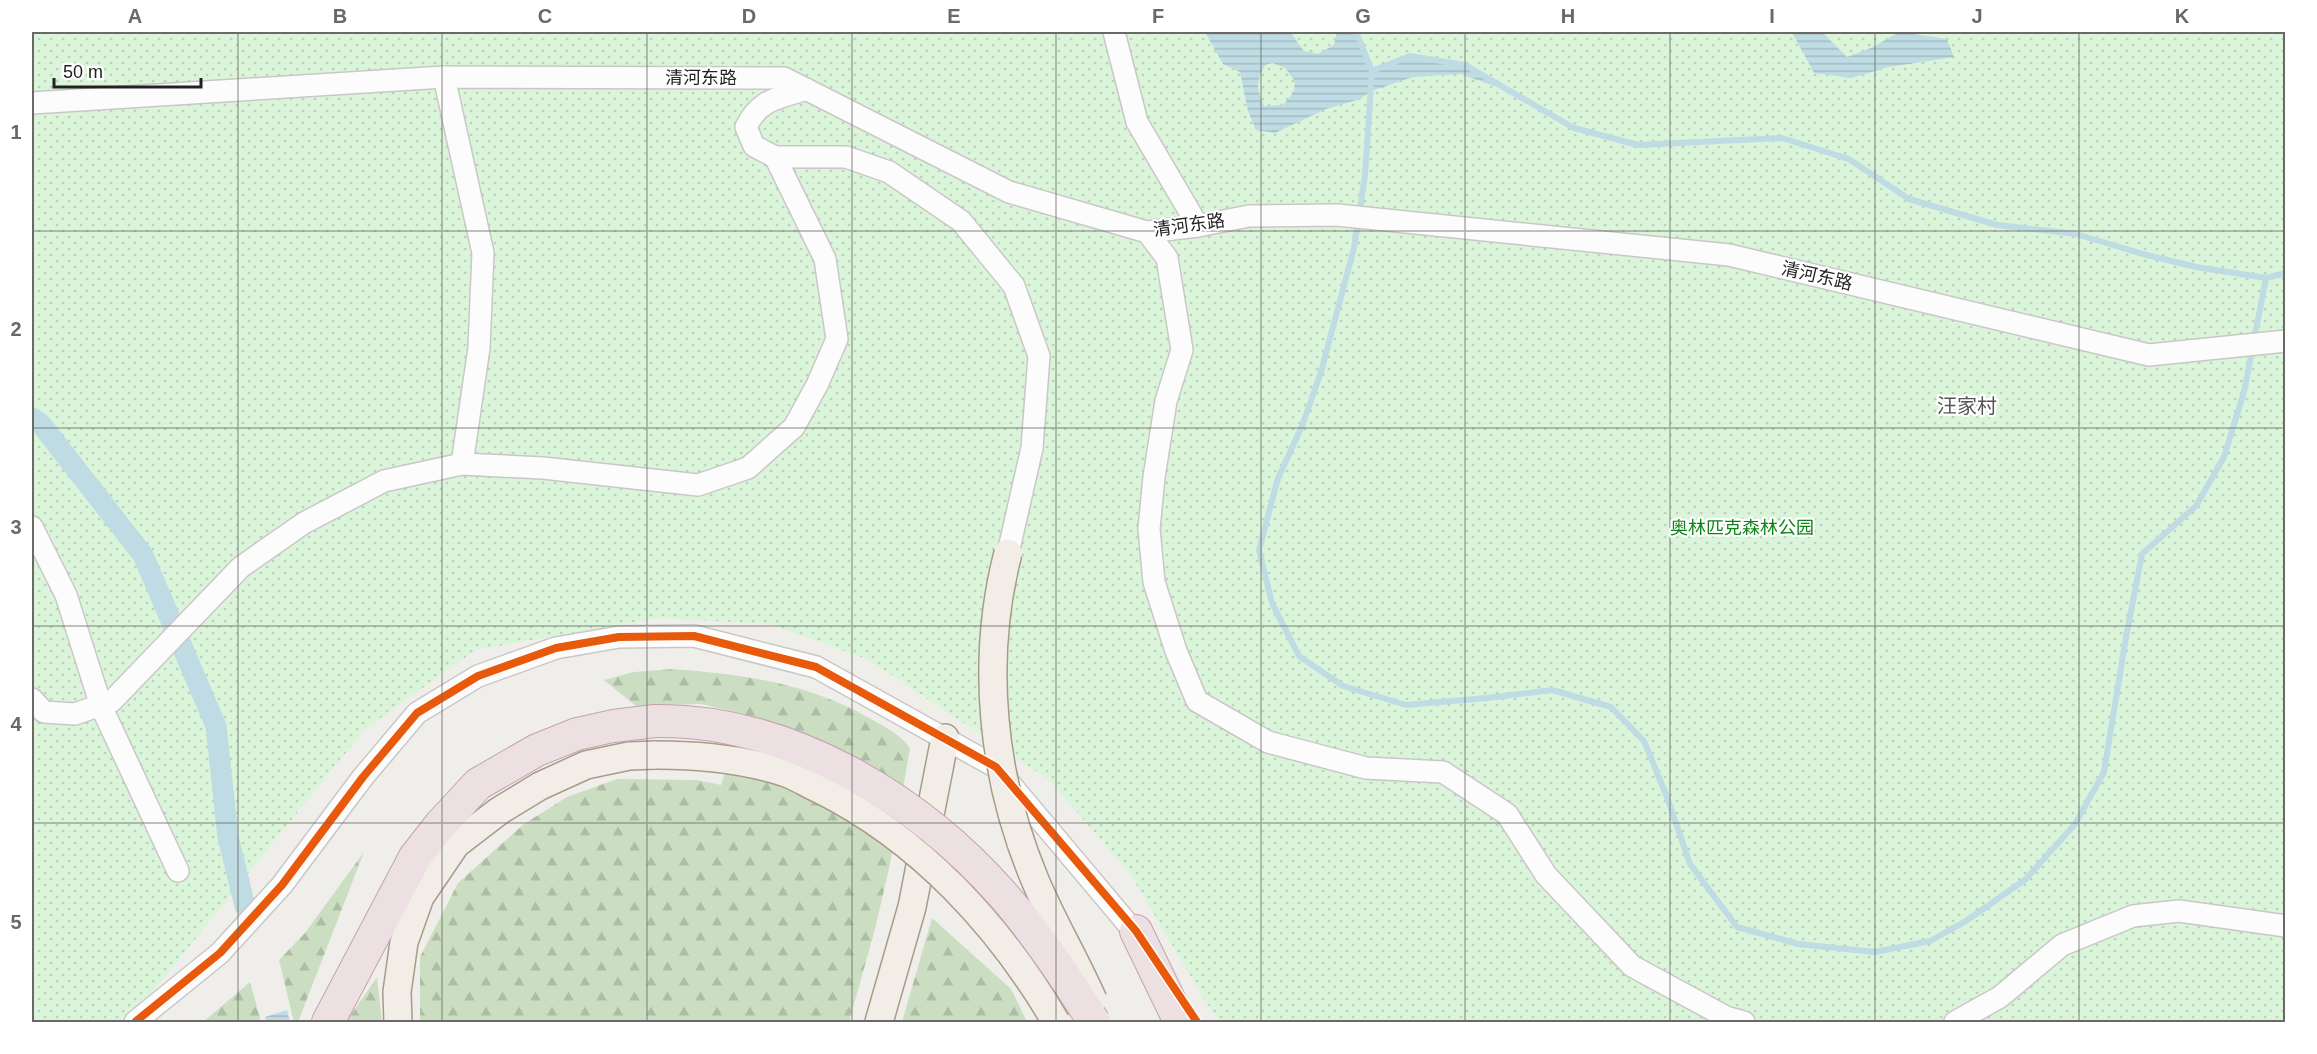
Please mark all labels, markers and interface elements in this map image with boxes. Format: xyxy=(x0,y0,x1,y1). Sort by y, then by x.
text: A xyxy=(128,5,142,27)
text: B xyxy=(333,5,347,27)
text: C xyxy=(538,5,552,27)
text: D xyxy=(742,5,756,27)
text: E xyxy=(947,5,961,27)
text: F xyxy=(1152,5,1164,27)
text: G xyxy=(1355,5,1371,27)
text: H xyxy=(1561,5,1575,27)
text: I xyxy=(1769,5,1775,27)
text: J xyxy=(1971,5,1983,27)
text: K xyxy=(2175,5,2190,27)
scale bar xyxy=(54,51,201,89)
text: 50 m xyxy=(63,62,103,82)
street label: 清河东路 xyxy=(665,68,737,88)
text: 1 xyxy=(10,121,22,143)
street label: 清河东路 xyxy=(1152,210,1226,240)
street label: 清河东路 xyxy=(1780,258,1854,294)
text: 2 xyxy=(10,318,22,340)
district label: 汪家村 xyxy=(1937,395,1997,417)
text: 3 xyxy=(10,516,22,538)
park label: 奥林匹克森林公园 xyxy=(1670,518,1814,538)
text: 4 xyxy=(10,713,22,735)
text: 5 xyxy=(10,911,22,933)

